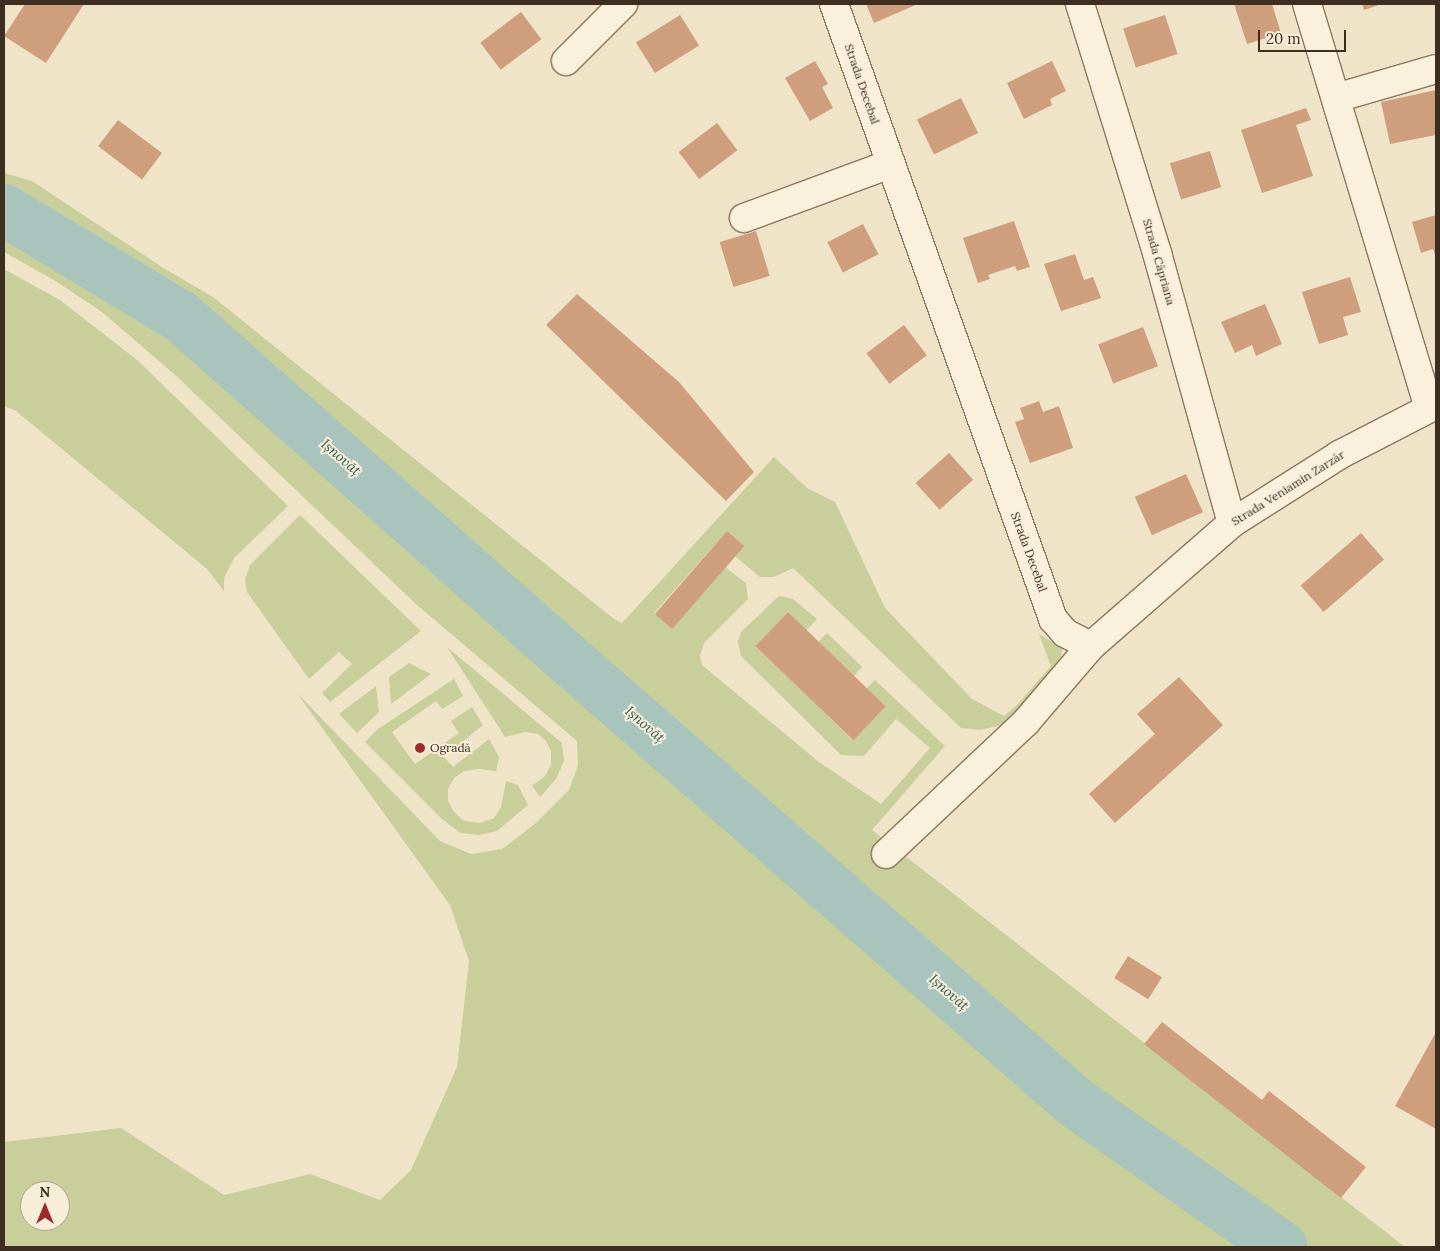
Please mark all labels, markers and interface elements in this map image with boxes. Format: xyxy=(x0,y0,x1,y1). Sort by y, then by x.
scale bar xyxy=(1260,20,1348,52)
text: 20 m xyxy=(1266,29,1301,48)
street label: Strada Decebal xyxy=(842,42,882,126)
street label: Strada Căpriana xyxy=(1140,217,1178,307)
water label: Ișnovăț xyxy=(318,435,364,479)
street label: Strada Veniamin Zarzăr xyxy=(1229,447,1347,529)
street label: Strada Decebal xyxy=(1008,510,1050,594)
water label: Ișnovăț xyxy=(622,702,668,746)
place label: Ogradă xyxy=(430,741,471,755)
marker: Ogradă xyxy=(414,742,426,754)
water label: Ișnovăț xyxy=(926,970,972,1014)
north arrow xyxy=(20,1181,70,1231)
text: N xyxy=(40,1183,50,1201)

